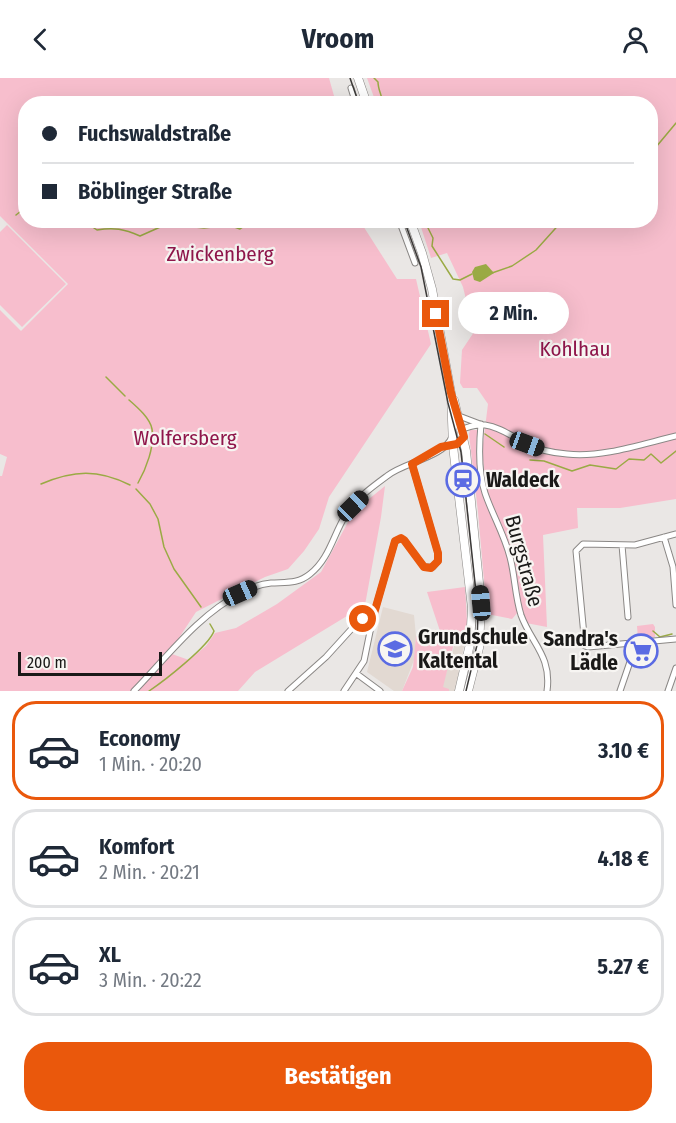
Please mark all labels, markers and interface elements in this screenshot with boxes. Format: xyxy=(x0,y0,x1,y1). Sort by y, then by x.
icon: back xyxy=(24,23,57,56)
text: Vroom xyxy=(302,23,374,55)
icon: person xyxy=(619,23,652,56)
text: Fuchswaldstraße xyxy=(78,120,231,147)
text: Böblinger Straße xyxy=(78,178,232,205)
park label: Zwickenberg xyxy=(166,241,274,267)
callout: 2 Min. xyxy=(457,293,568,335)
route end xyxy=(422,300,449,327)
text: 2 Min. xyxy=(489,301,538,325)
park label: Kohlhau xyxy=(540,336,610,362)
park label: Wolfersberg xyxy=(133,425,237,451)
car xyxy=(507,429,547,459)
station icon: Waldeck xyxy=(445,462,481,498)
place label: Waldeck xyxy=(486,467,560,493)
car xyxy=(334,487,372,525)
street label: Burgstraße xyxy=(499,512,549,610)
car xyxy=(220,577,260,609)
car xyxy=(470,584,492,622)
route start xyxy=(349,605,376,632)
place label: Grundschule Kaltental xyxy=(418,624,528,674)
place label: Sandra's Lädle xyxy=(543,626,618,676)
school or university icon: Grundschule Kaltental xyxy=(377,631,413,667)
supermarket icon: Sandra's Lädle xyxy=(623,633,659,669)
scale bar xyxy=(18,649,162,676)
text: 200 m xyxy=(27,653,67,672)
icon: car xyxy=(27,724,81,778)
text: Economy xyxy=(99,725,180,752)
text: 3.10 € xyxy=(598,737,649,764)
text: 1 Min. · 20:20 xyxy=(99,752,202,776)
icon: car xyxy=(27,832,81,886)
text: Komfort xyxy=(99,833,174,860)
text: 4.18 € xyxy=(598,845,649,872)
text: 2 Min. · 20:21 xyxy=(99,860,200,884)
icon: car xyxy=(27,940,81,994)
text: XL xyxy=(99,941,121,968)
text: 5.27 € xyxy=(597,953,649,980)
text: 3 Min. · 20:22 xyxy=(99,968,202,992)
button: Bestätigen xyxy=(24,1042,652,1111)

